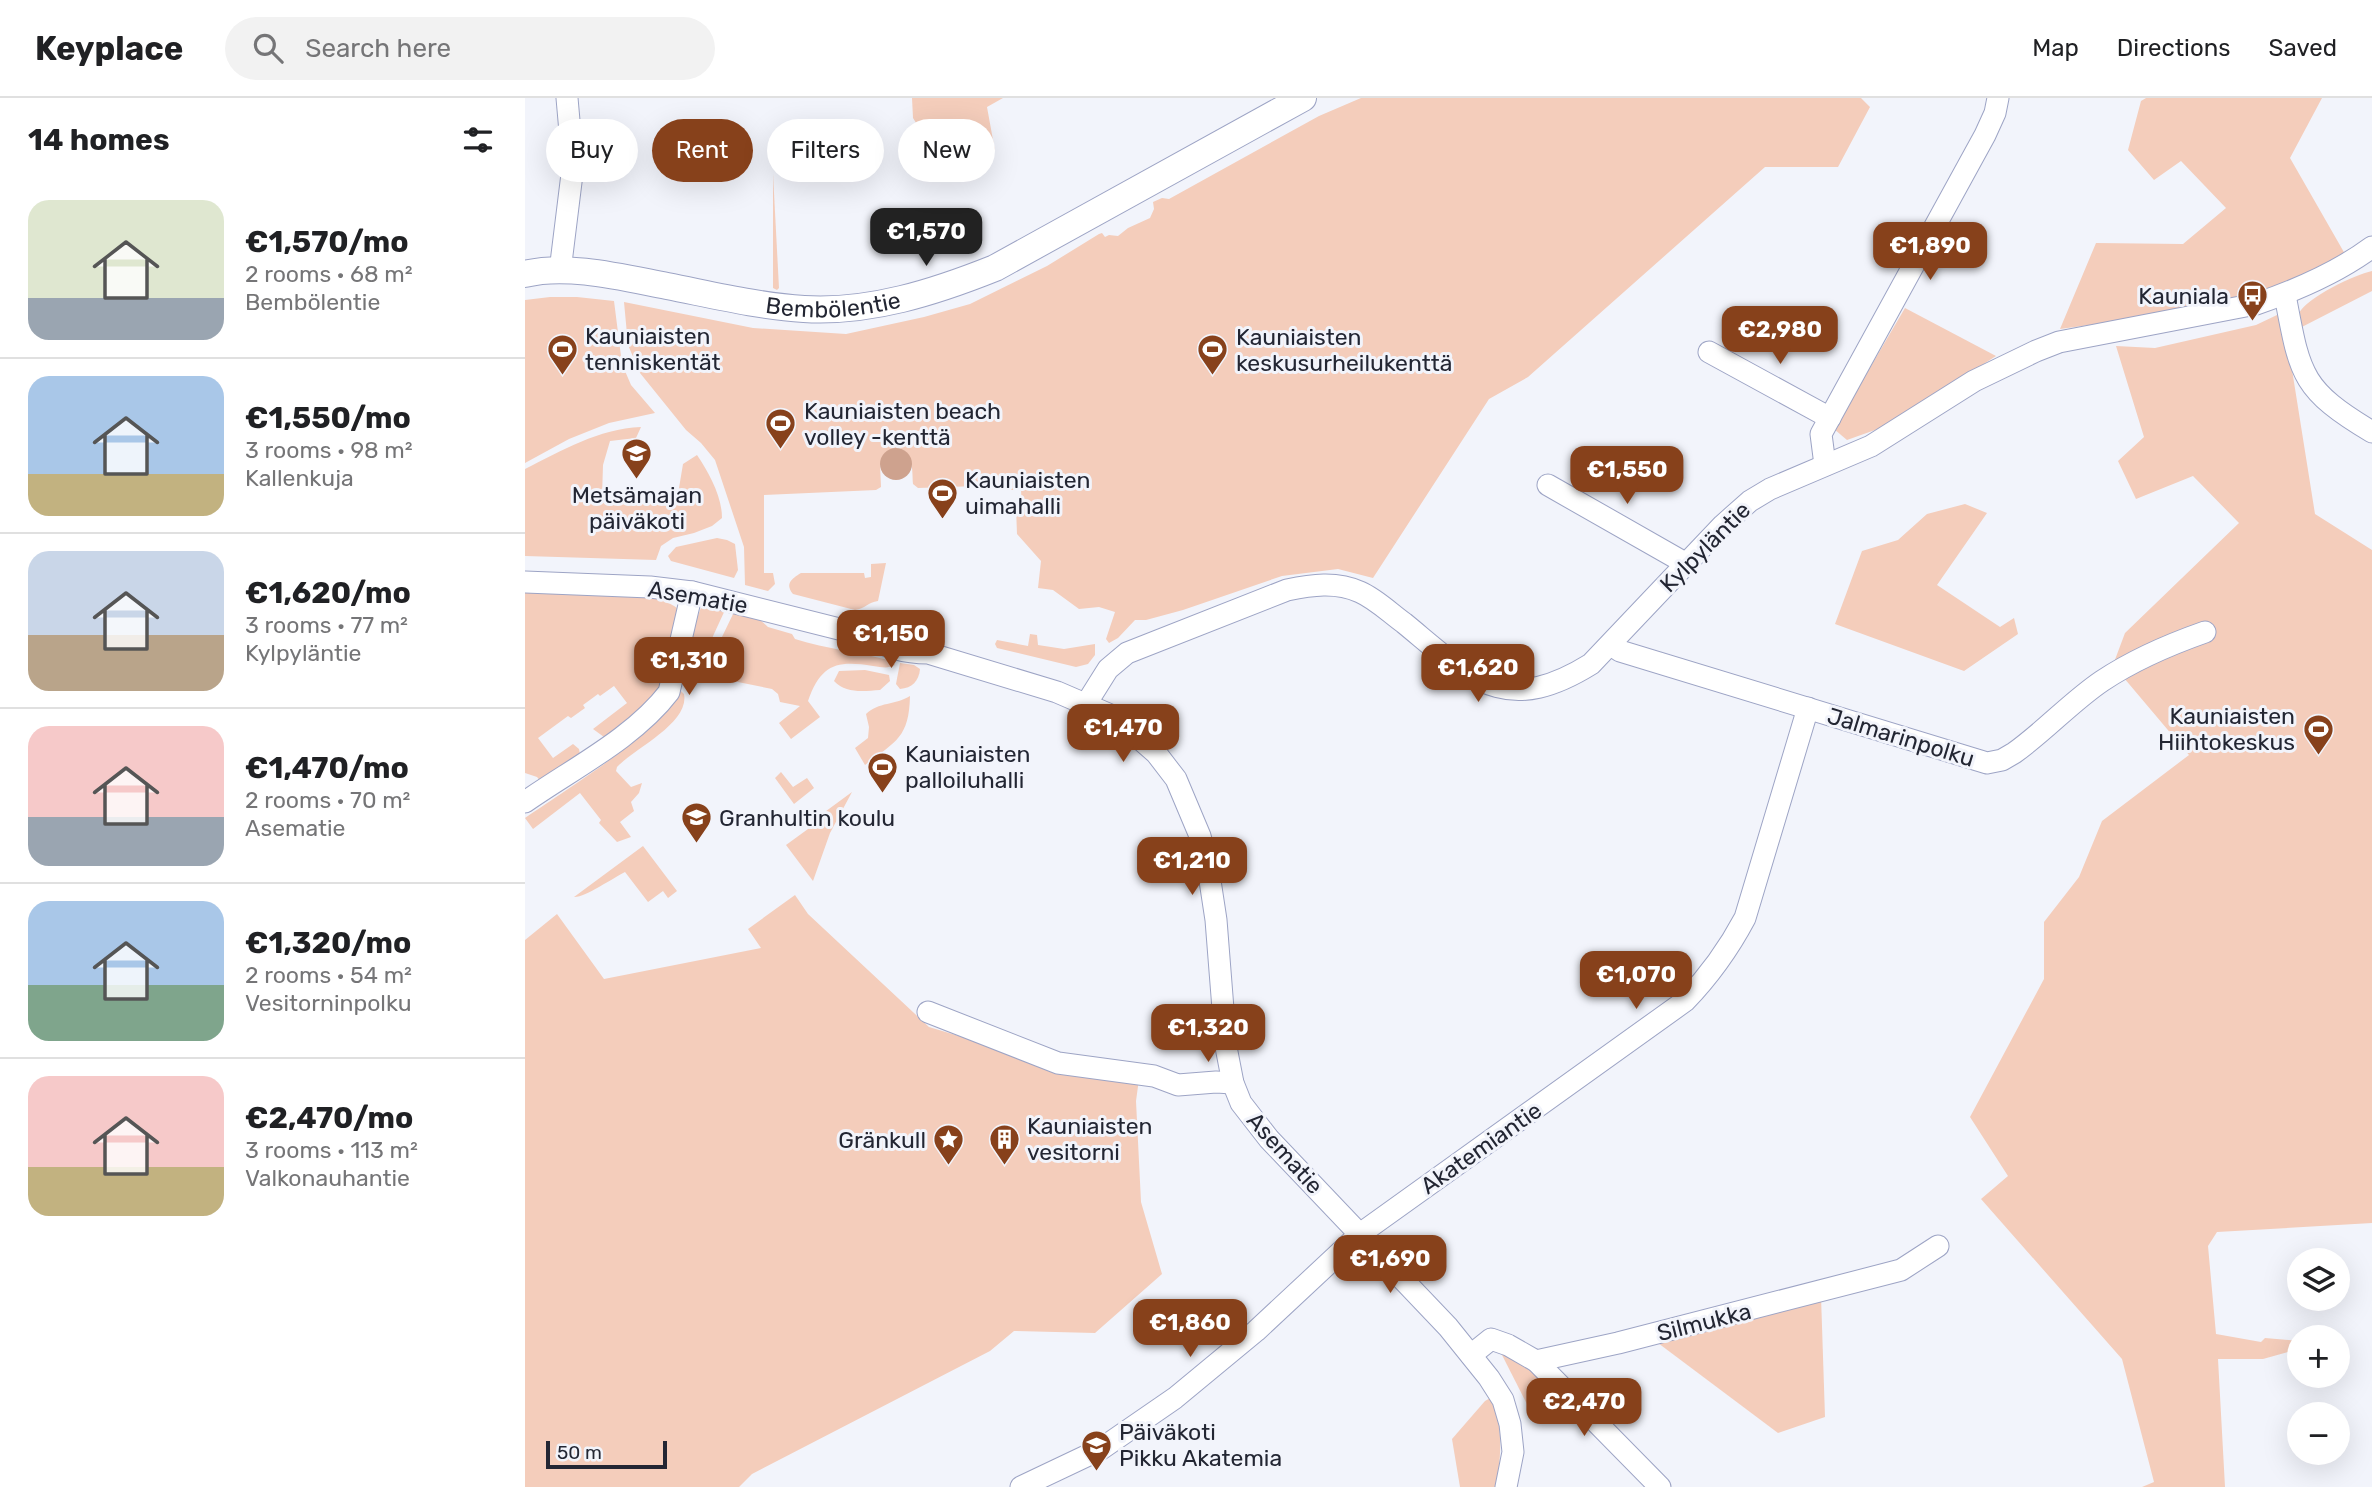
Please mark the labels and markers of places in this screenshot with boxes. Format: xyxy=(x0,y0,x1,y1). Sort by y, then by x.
pin: €1,570 xyxy=(869,208,983,268)
pin: €1,890 xyxy=(1873,222,1987,282)
bus stop icon: Kauniala xyxy=(2235,279,2269,323)
place label: Kauniala xyxy=(2138,282,2229,310)
pin: €2,980 xyxy=(1723,306,1837,366)
place label: Kauniaisten tenniskentät xyxy=(585,322,721,376)
place label: Kauniaisten keskusurheilukenttä xyxy=(1236,323,1452,377)
sports icon: Kauniaisten tenniskentät xyxy=(545,332,579,376)
sports icon: Kauniaisten keskusurheilukenttä xyxy=(1196,333,1230,377)
place label: Kauniaisten beach volley -kenttä xyxy=(804,397,1001,451)
sports icon: Kauniaisten beach volley -kenttä xyxy=(764,407,798,451)
school or university icon: Metsämajan päiväkoti xyxy=(620,437,654,481)
pin: €1,550 xyxy=(1570,446,1684,506)
place label: Kauniaisten uimahalli xyxy=(965,466,1091,520)
sports icon: Kauniaisten uimahalli xyxy=(925,476,959,520)
place label: Metsämajan päiväkoti xyxy=(572,481,702,535)
pin: €1,150 xyxy=(834,610,948,670)
pin: €1,310 xyxy=(632,638,746,697)
pin: €1,620 xyxy=(1421,644,1535,704)
place label: Kauniaisten Hiihtokeskus xyxy=(2158,702,2295,756)
pin: €1,470 xyxy=(1066,704,1180,764)
sports icon: Kauniaisten Hiihtokeskus xyxy=(2301,712,2335,756)
place label: Kauniaisten palloiluhalli xyxy=(905,740,1031,794)
sports icon: Kauniaisten palloiluhalli xyxy=(865,750,899,794)
school or university icon: Granhultin koulu xyxy=(679,801,713,845)
place label: Granhultin koulu xyxy=(719,804,895,832)
pin: €1,210 xyxy=(1135,838,1249,897)
pin: €1,070 xyxy=(1579,951,1693,1011)
pin: €1,320 xyxy=(1151,1004,1265,1064)
place label: Kauniaisten vesitorni xyxy=(1027,1112,1153,1166)
building icon: Kauniaisten vesitorni xyxy=(987,1122,1021,1166)
place icon: Gränkull xyxy=(932,1123,966,1167)
place label: Gränkull xyxy=(838,1126,926,1154)
pin: €1,690 xyxy=(1333,1236,1447,1295)
pin: €1,860 xyxy=(1133,1300,1247,1359)
pin: €2,470 xyxy=(1527,1378,1641,1438)
place label: Päiväkoti Pikku Akatemia xyxy=(1119,1418,1282,1472)
school or university icon: Päiväkoti Pikku Akatemia xyxy=(1079,1428,1113,1472)

